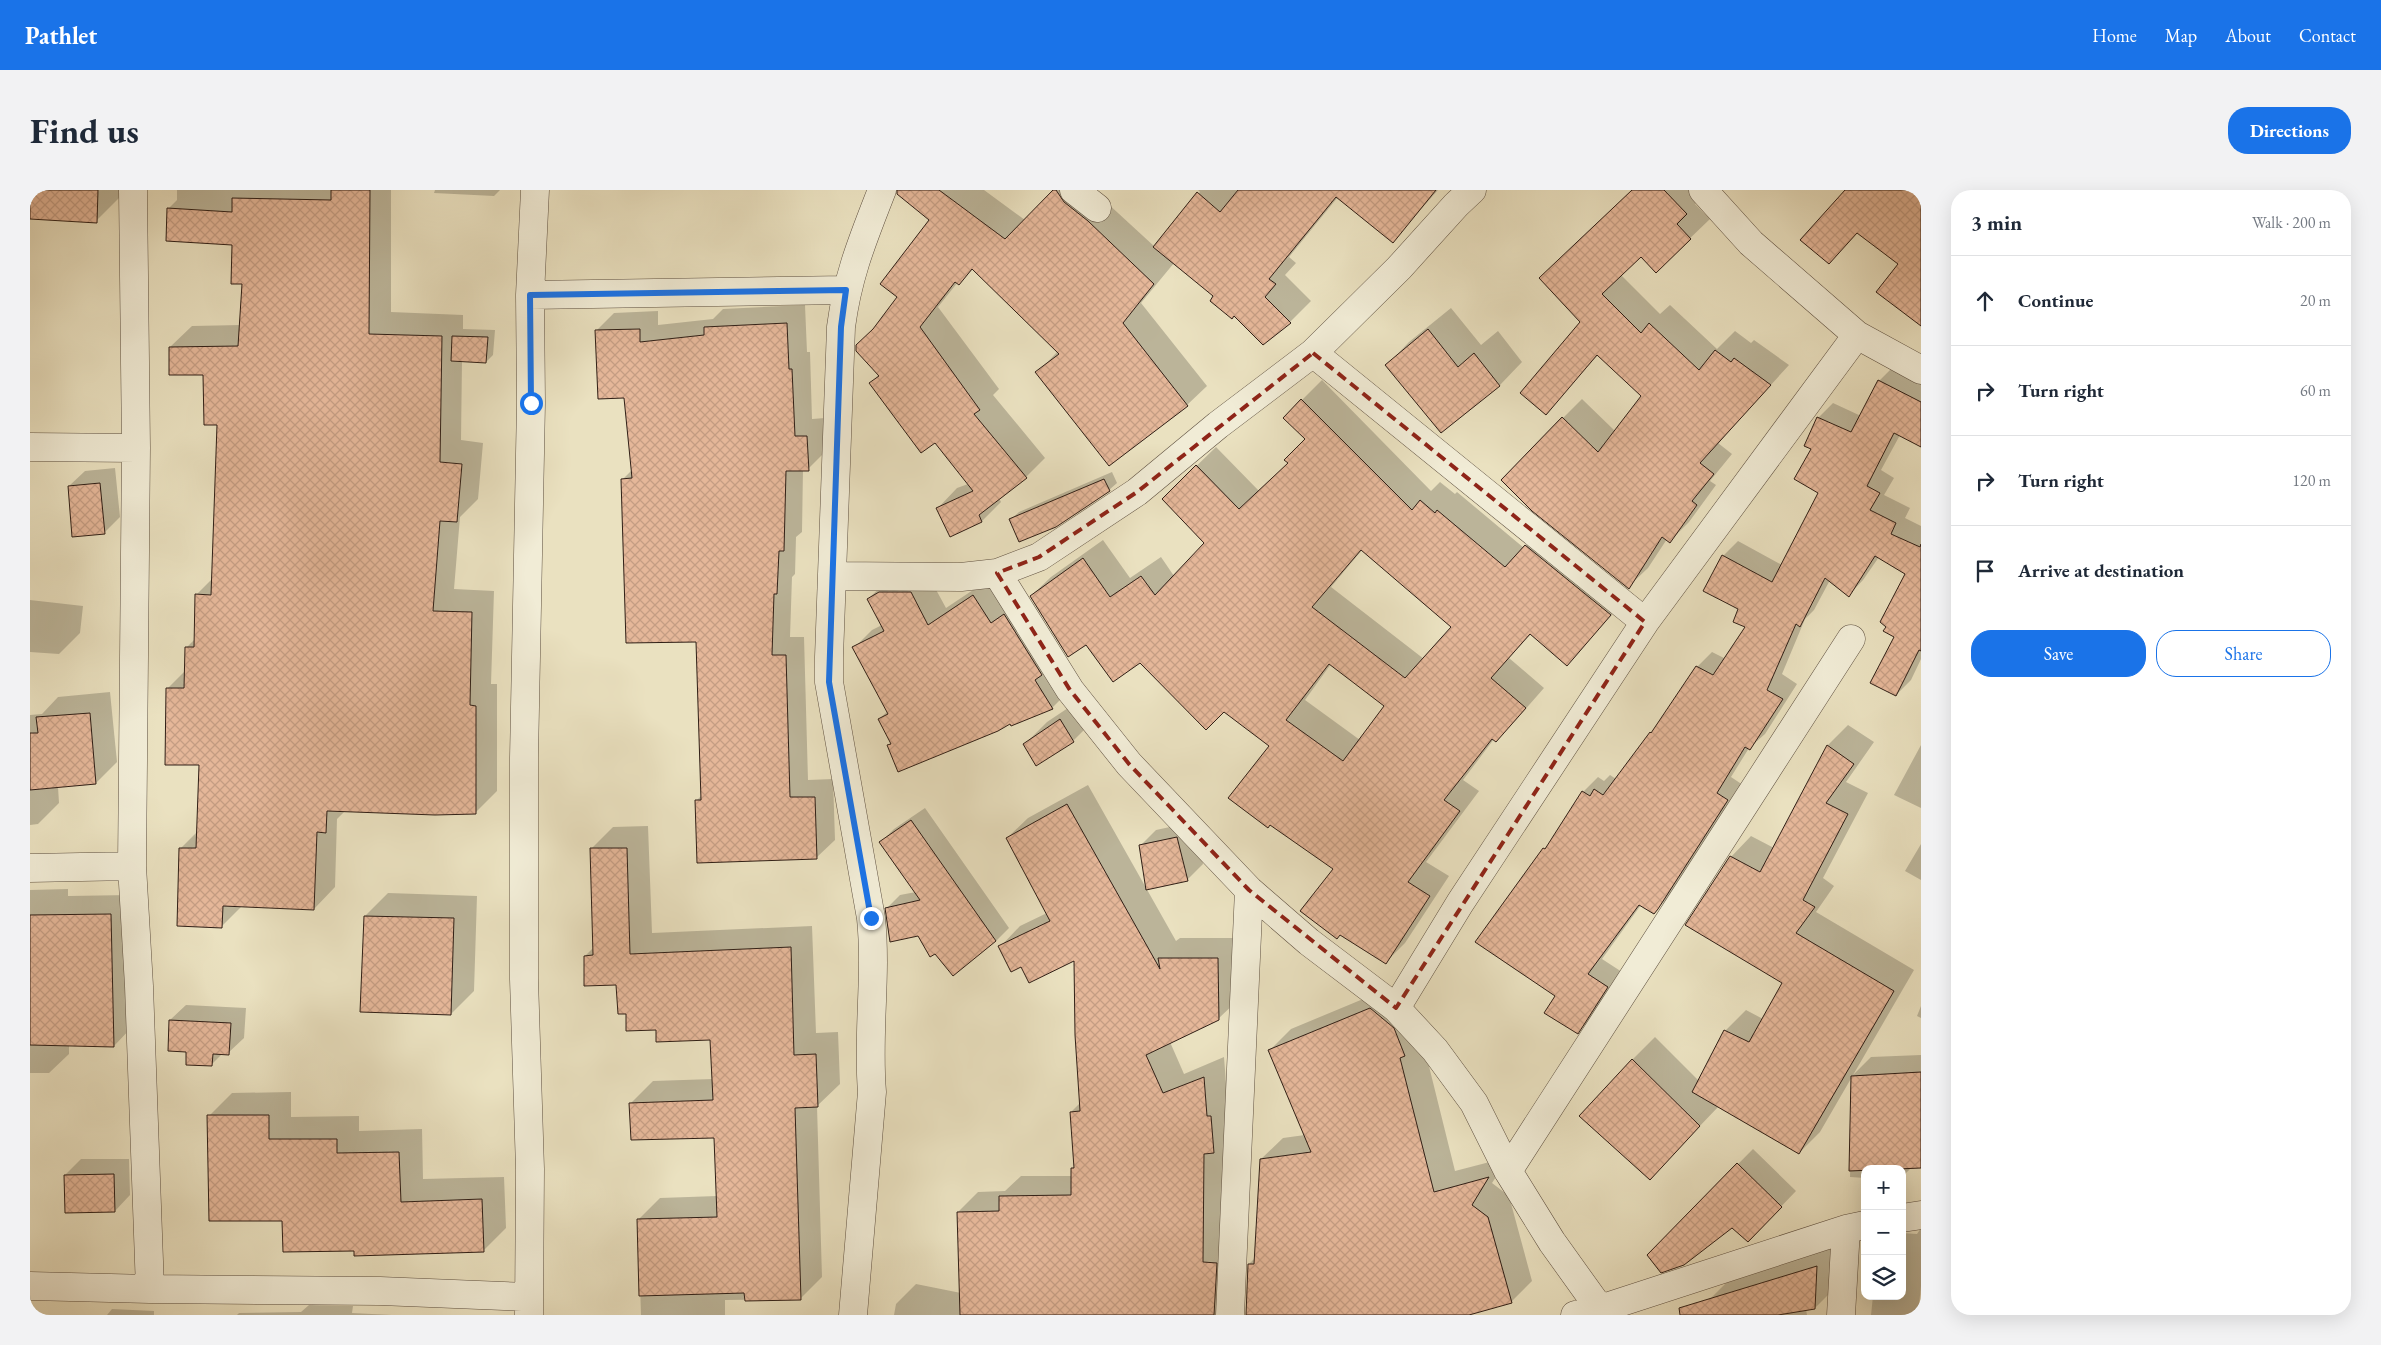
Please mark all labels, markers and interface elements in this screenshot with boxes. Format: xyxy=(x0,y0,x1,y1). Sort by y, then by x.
text: Pathlet xyxy=(25,20,97,51)
text: Home xyxy=(2092,24,2137,47)
text: Map xyxy=(2165,24,2197,47)
text: About xyxy=(2225,24,2271,47)
text: Contact xyxy=(2299,24,2356,47)
button: Directions xyxy=(2228,107,2351,154)
text: Find us xyxy=(30,108,139,153)
text: 3 min xyxy=(1971,209,2022,236)
text: Walk · 200 m xyxy=(2252,212,2331,233)
icon: ahead xyxy=(1971,287,1999,315)
text: Continue xyxy=(2018,288,2093,313)
text: 20 m xyxy=(2300,290,2331,311)
icon: right xyxy=(1971,377,1999,405)
text: Turn right xyxy=(2018,378,2104,403)
text: 60 m xyxy=(2300,380,2331,401)
route start xyxy=(520,392,543,415)
icon: right xyxy=(1971,467,1999,495)
text: Turn right xyxy=(2018,468,2104,493)
text: 120 m xyxy=(2292,470,2331,491)
icon: arrive xyxy=(1971,557,1999,585)
text: Arrive at destination xyxy=(2018,558,2184,583)
button: Save xyxy=(1971,630,2146,677)
button: Share xyxy=(2156,630,2331,677)
route end xyxy=(860,907,883,930)
map controls xyxy=(1861,1165,1906,1300)
button: + xyxy=(1861,1165,1906,1210)
button: − xyxy=(1861,1210,1906,1255)
button: layers xyxy=(1861,1255,1906,1300)

